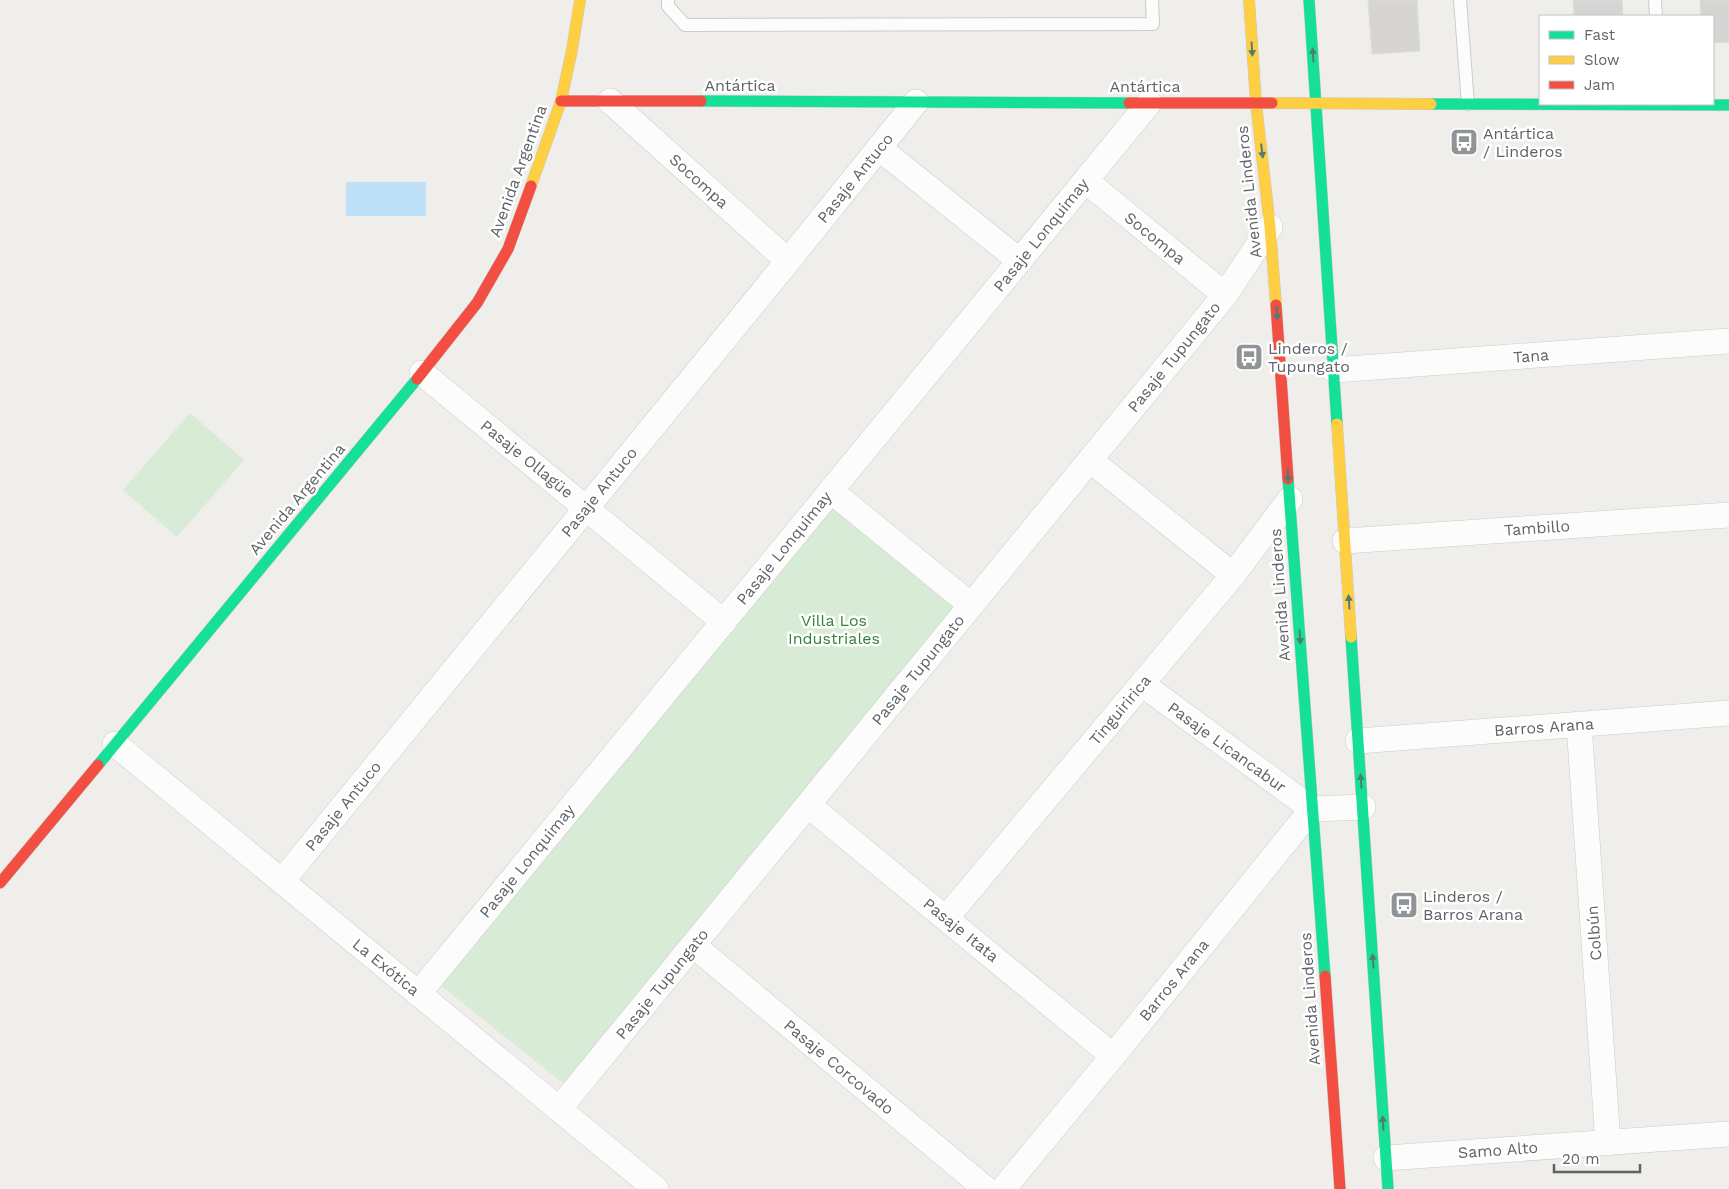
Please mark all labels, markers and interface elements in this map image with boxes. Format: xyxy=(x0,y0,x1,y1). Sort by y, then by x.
legend xyxy=(1539,15,1714,105)
text: Fast xyxy=(1584,26,1616,44)
one-way arrow xyxy=(1249,41,1257,57)
one-way arrow xyxy=(1309,46,1317,62)
text: Slow xyxy=(1584,51,1620,69)
street label: Antártica xyxy=(704,76,776,95)
text: Jam xyxy=(1584,76,1615,94)
street label: Antártica xyxy=(1109,77,1181,96)
street label: Avenida Argentina xyxy=(485,102,551,240)
place label: Antártica / Linderos xyxy=(1483,124,1563,161)
street label: Avenida Linderos xyxy=(1233,125,1265,259)
bus stop icon: Antártica / Linderos xyxy=(1449,127,1479,157)
street label: Pasaje Antuco xyxy=(813,129,897,227)
one-way arrow xyxy=(1258,143,1266,159)
street label: Socompa xyxy=(666,150,732,212)
street label: Pasaje Lonquimay xyxy=(989,174,1093,296)
street label: Socompa xyxy=(1121,208,1189,268)
street label: Pasaje Tupungato xyxy=(1124,298,1224,416)
one-way arrow xyxy=(1273,305,1281,321)
place label: Linderos / Tupungato xyxy=(1268,339,1350,376)
bus stop icon: Linderos / Tupungato xyxy=(1234,342,1264,372)
street label: Tana xyxy=(1512,345,1550,367)
street label: Pasaje Ollagüe xyxy=(477,416,577,502)
street label: Avenida Argentina xyxy=(245,439,349,559)
street label: Pasaje Antuco xyxy=(557,443,641,541)
one-way arrow xyxy=(1284,467,1292,483)
street label: Pasaje Lonquimay xyxy=(732,487,836,609)
street label: Tambillo xyxy=(1503,516,1571,540)
street label: Avenida Linderos xyxy=(1266,528,1294,662)
one-way arrow xyxy=(1345,593,1353,609)
park label: Villa Los Industriales xyxy=(788,611,880,648)
street label: Pasaje Tupungato xyxy=(868,611,968,729)
one-way arrow xyxy=(1296,629,1304,645)
street label: Tinguiririca xyxy=(1085,671,1155,749)
street label: Pasaje Licancabur xyxy=(1164,698,1290,797)
street label: Barros Arana xyxy=(1493,714,1595,740)
street label: Pasaje Antuco xyxy=(301,757,385,855)
one-way arrow xyxy=(1356,773,1364,789)
street label: Pasaje Lonquimay xyxy=(475,800,579,922)
place label: Linderos / Barros Arana xyxy=(1423,887,1523,924)
bus stop icon: Linderos / Barros Arana xyxy=(1389,890,1419,920)
street label: Pasaje Itata xyxy=(920,894,1002,966)
street label: Colbún xyxy=(1583,905,1605,961)
street label: Pasaje Tupungato xyxy=(612,925,712,1043)
street label: Avenida Linderos xyxy=(1296,932,1324,1066)
street label: La Exótica xyxy=(349,934,423,1000)
street label: Barros Arana xyxy=(1135,935,1213,1025)
one-way arrow xyxy=(1368,952,1376,968)
street label: Pasaje Corcovado xyxy=(780,1016,898,1118)
one-way arrow xyxy=(1379,1115,1387,1131)
street label: Samo Alto xyxy=(1457,1138,1539,1162)
scale bar xyxy=(1554,1142,1640,1174)
text: 20 m xyxy=(1562,1150,1600,1168)

